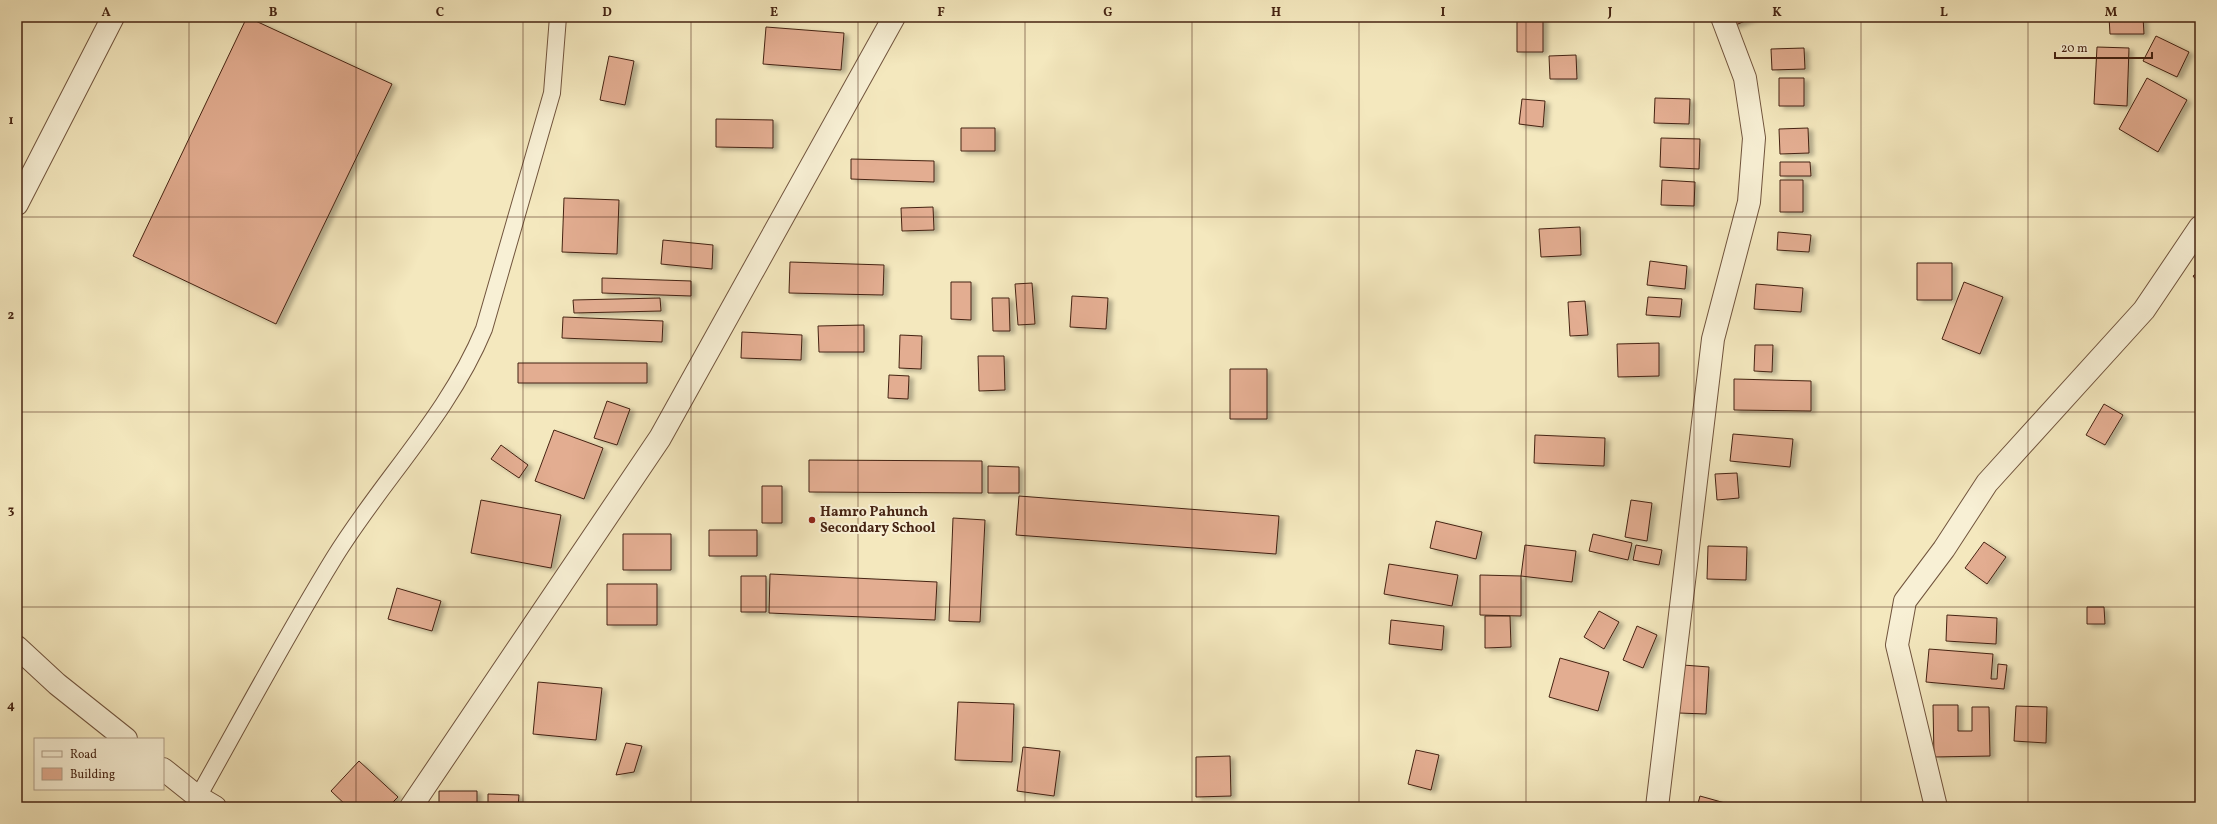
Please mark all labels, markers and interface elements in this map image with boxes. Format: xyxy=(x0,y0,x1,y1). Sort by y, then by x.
text: A xyxy=(101,4,111,22)
text: B xyxy=(269,4,278,22)
text: C xyxy=(436,4,444,22)
text: D xyxy=(602,4,612,22)
text: E xyxy=(770,4,778,22)
text: F xyxy=(937,4,945,22)
text: G xyxy=(1103,4,1113,22)
text: H xyxy=(1271,4,1281,22)
text: I xyxy=(1441,4,1446,22)
text: J xyxy=(1607,4,1613,22)
text: K xyxy=(1772,4,1782,22)
text: L xyxy=(1940,4,1948,22)
text: M xyxy=(2105,4,2118,22)
scale bar xyxy=(2055,34,2152,60)
text: 20 m xyxy=(2061,41,2088,57)
text: 1 xyxy=(8,112,14,130)
text: 2 xyxy=(8,307,15,325)
text: 3 xyxy=(8,502,15,520)
place label: Hamro Pahunch Secondary School xyxy=(820,503,936,538)
marker: Hamro Pahunch Secondary School xyxy=(807,515,817,525)
text: 4 xyxy=(7,697,15,715)
legend xyxy=(34,738,164,790)
text: Road xyxy=(70,747,97,763)
text: Building xyxy=(70,767,115,783)

